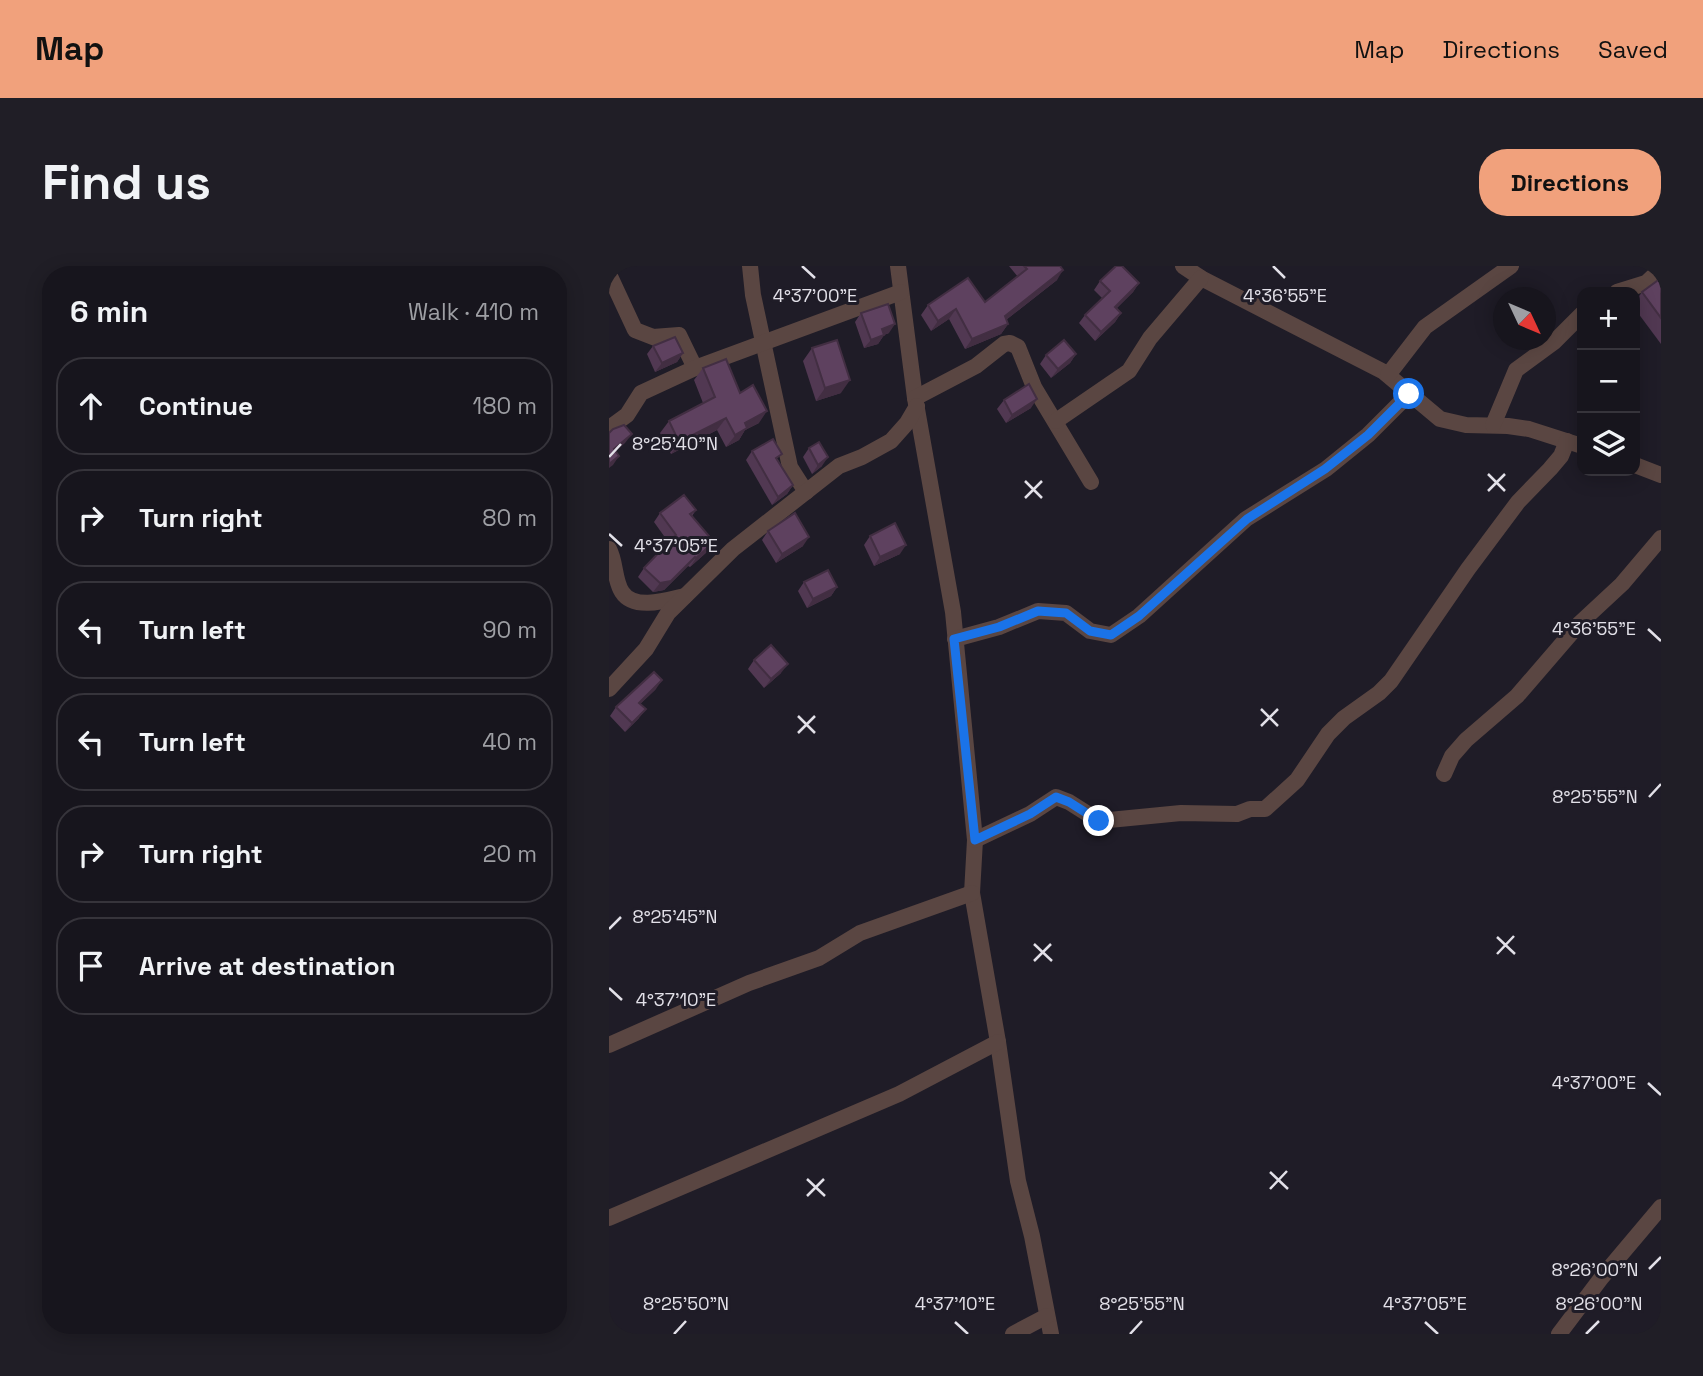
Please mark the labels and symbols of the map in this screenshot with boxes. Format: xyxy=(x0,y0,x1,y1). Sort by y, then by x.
text: 4°37'00"E xyxy=(773,284,857,307)
text: 4°36'55"E xyxy=(1243,284,1327,307)
north arrow xyxy=(1493,287,1556,350)
route start xyxy=(1393,378,1424,409)
text: 8°25'40"N xyxy=(632,432,718,455)
text: 4°37'05"E xyxy=(634,534,718,557)
text: 4°36'55"E xyxy=(1552,617,1636,640)
text: 8°25'55"N xyxy=(1552,785,1638,808)
route end xyxy=(1083,805,1114,836)
text: 8°25'45"N xyxy=(632,905,718,928)
text: 4°37'10"E xyxy=(636,988,716,1011)
text: 4°37'00"E xyxy=(1552,1071,1636,1094)
text: 8°26'00"N xyxy=(1551,1258,1639,1281)
text: 8°25'50"N xyxy=(643,1292,729,1315)
text: 4°37'10"E xyxy=(915,1292,995,1315)
text: 8°25'55"N xyxy=(1099,1292,1185,1315)
text: 4°37'05"E xyxy=(1383,1292,1467,1315)
text: 8°26'00"N xyxy=(1555,1292,1643,1315)

